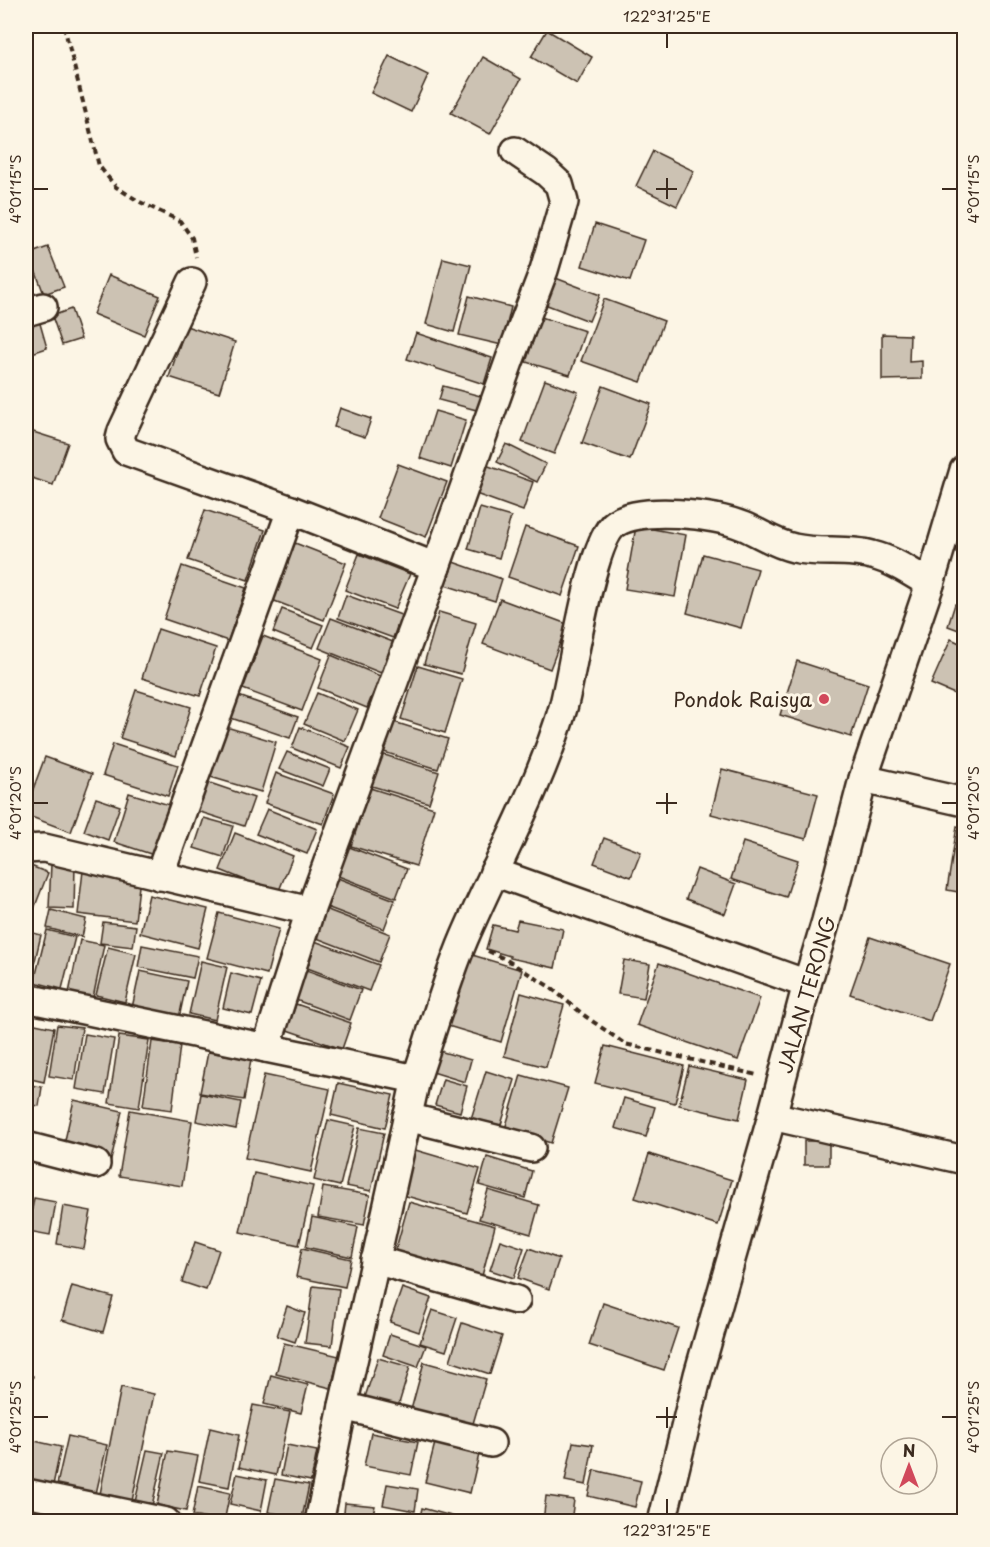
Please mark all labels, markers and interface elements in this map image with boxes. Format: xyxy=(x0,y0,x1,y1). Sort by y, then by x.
text: 122°31'25"E xyxy=(623,4,711,27)
text: 4°01'15"S xyxy=(3,154,26,224)
text: 4°01'15"S xyxy=(961,154,984,224)
place label: Pondok Raisya xyxy=(673,684,813,714)
marker: Pondok Raisya xyxy=(817,692,831,706)
text: 4°01'20"S xyxy=(3,766,26,840)
text: 4°01'20"S xyxy=(961,766,984,840)
street label: JALAN TERONG xyxy=(769,911,843,1077)
text: 4°01'25"S xyxy=(3,1381,26,1453)
text: 4°01'25"S xyxy=(961,1381,984,1453)
north arrow xyxy=(879,1436,939,1496)
text: N xyxy=(903,1438,915,1462)
text: 122°31'25"E xyxy=(623,1518,711,1541)

